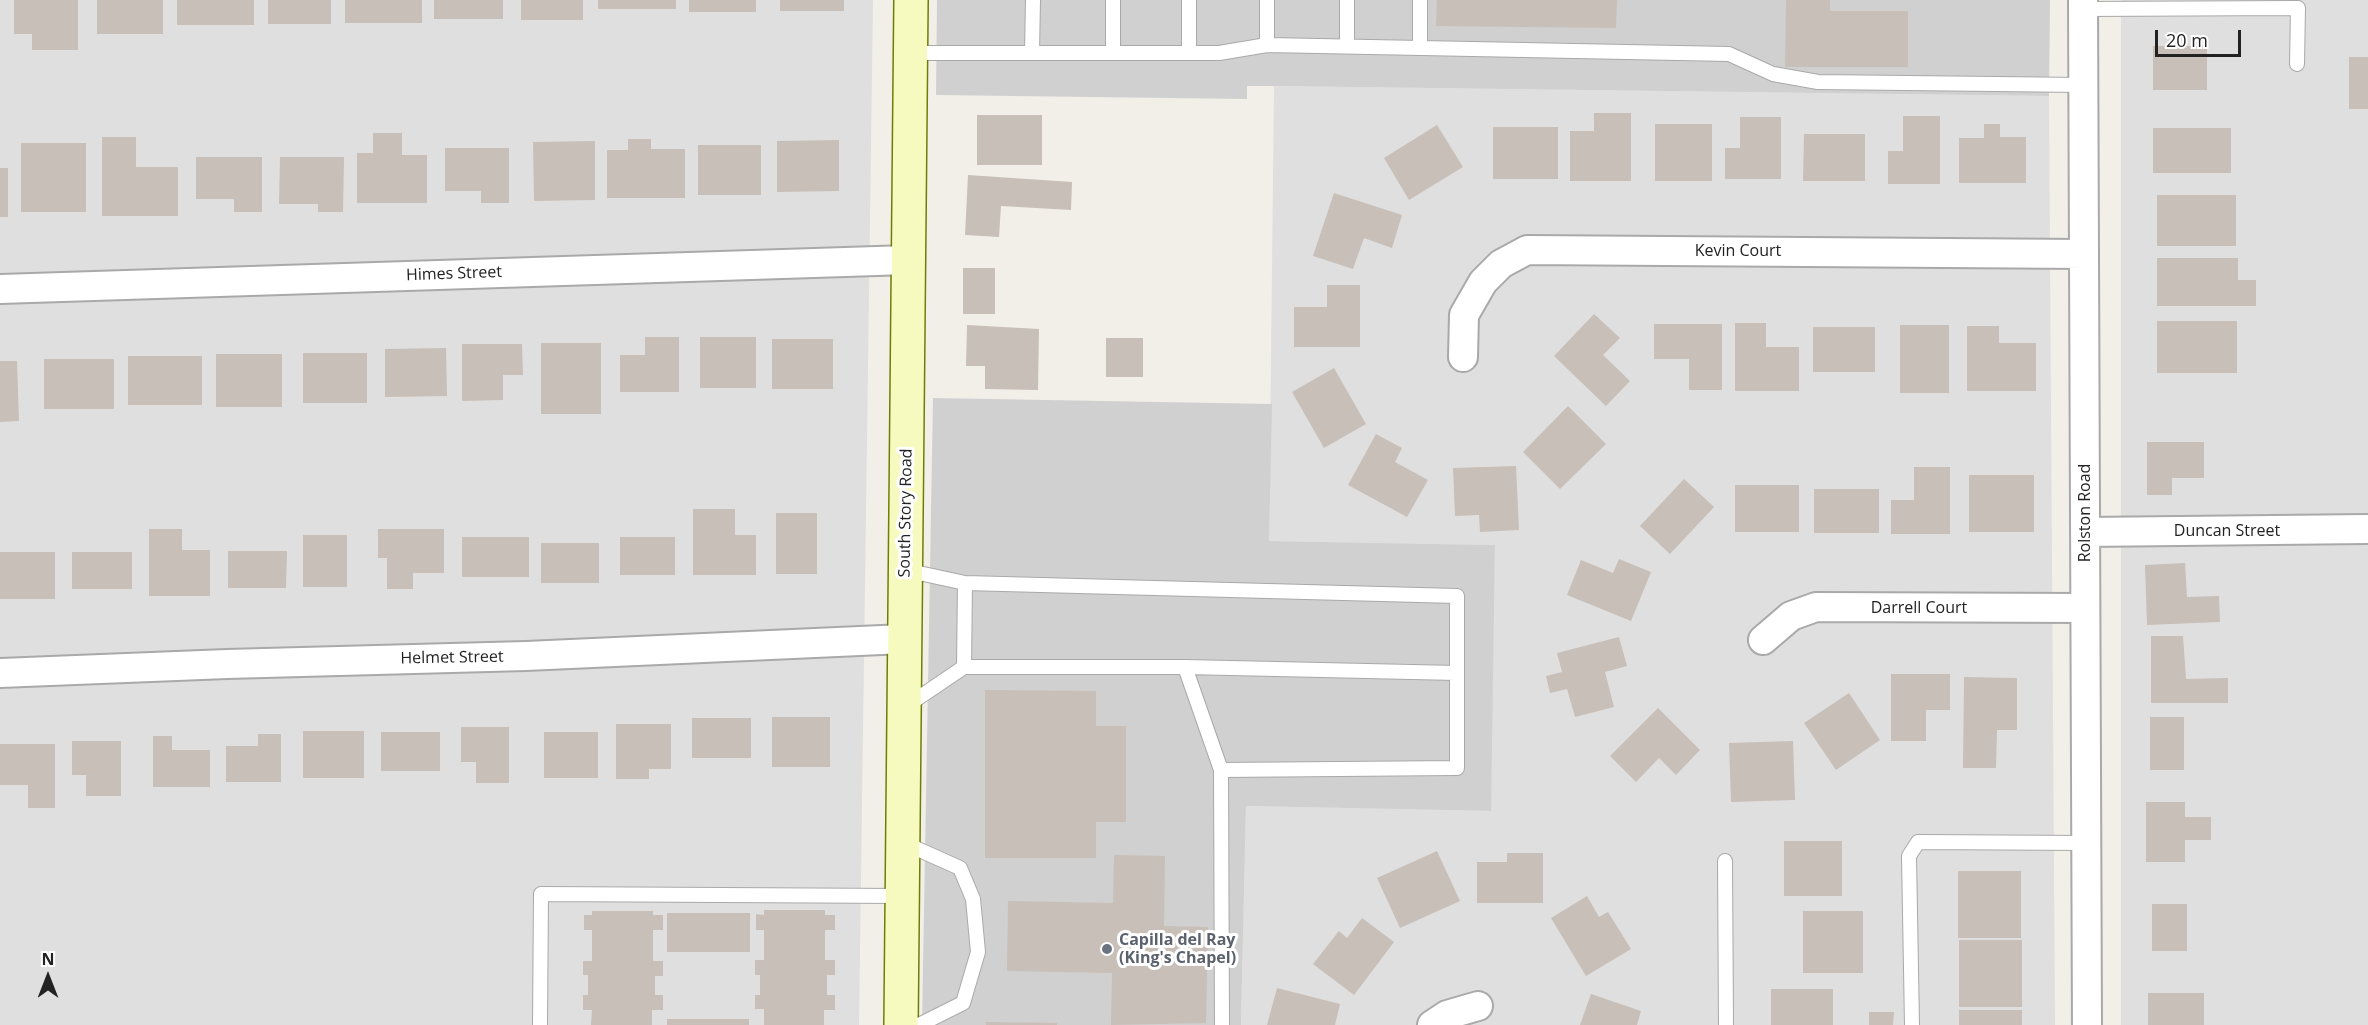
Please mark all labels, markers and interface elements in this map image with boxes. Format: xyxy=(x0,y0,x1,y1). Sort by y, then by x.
scale bar xyxy=(2158,18,2244,56)
text: 20 m xyxy=(2166,28,2208,52)
street label: Kevin Court xyxy=(1695,241,1781,261)
street label: Himes Street xyxy=(406,263,502,285)
street label: South Story Road xyxy=(895,448,917,578)
street label: Rolston Road xyxy=(2075,464,2095,562)
street label: Duncan Street xyxy=(2174,521,2280,541)
street label: Darrell Court xyxy=(1871,598,1967,618)
street label: Helmet Street xyxy=(400,648,504,668)
place label: Capilla del Ray (King's Chapel) xyxy=(1119,930,1236,968)
marker: Capilla del Ray (King's Chapel) xyxy=(1100,942,1114,956)
north arrow xyxy=(18,947,78,1007)
text: N xyxy=(41,948,55,970)

